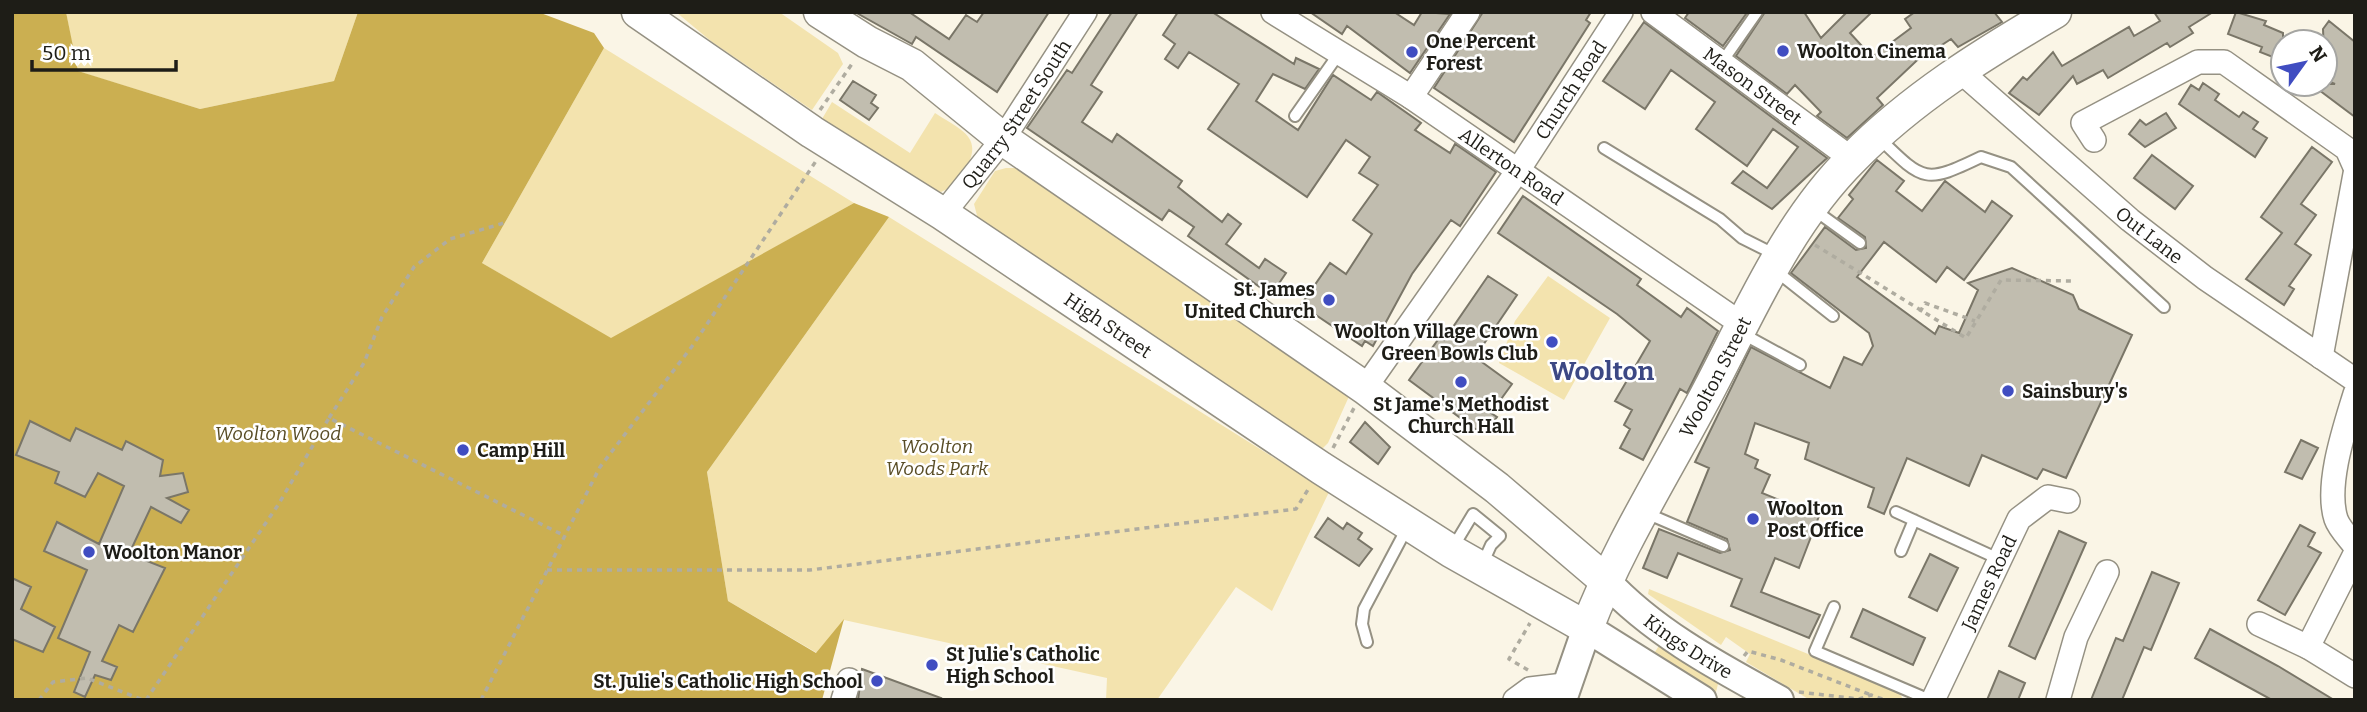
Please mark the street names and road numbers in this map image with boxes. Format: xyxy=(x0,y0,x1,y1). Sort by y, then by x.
street label: Quarry Street South xyxy=(956,35,1076,193)
street label: Church Road xyxy=(1530,36,1611,144)
street label: Mason Street xyxy=(1699,42,1807,130)
street label: Allerton Road xyxy=(1455,122,1568,210)
street label: Out Lane xyxy=(2111,201,2188,268)
street label: High Street xyxy=(1060,287,1156,363)
street label: Woolton Street xyxy=(1674,313,1756,441)
street label: James Road xyxy=(1956,531,2021,635)
street label: Kings Drive xyxy=(1640,609,1737,683)

